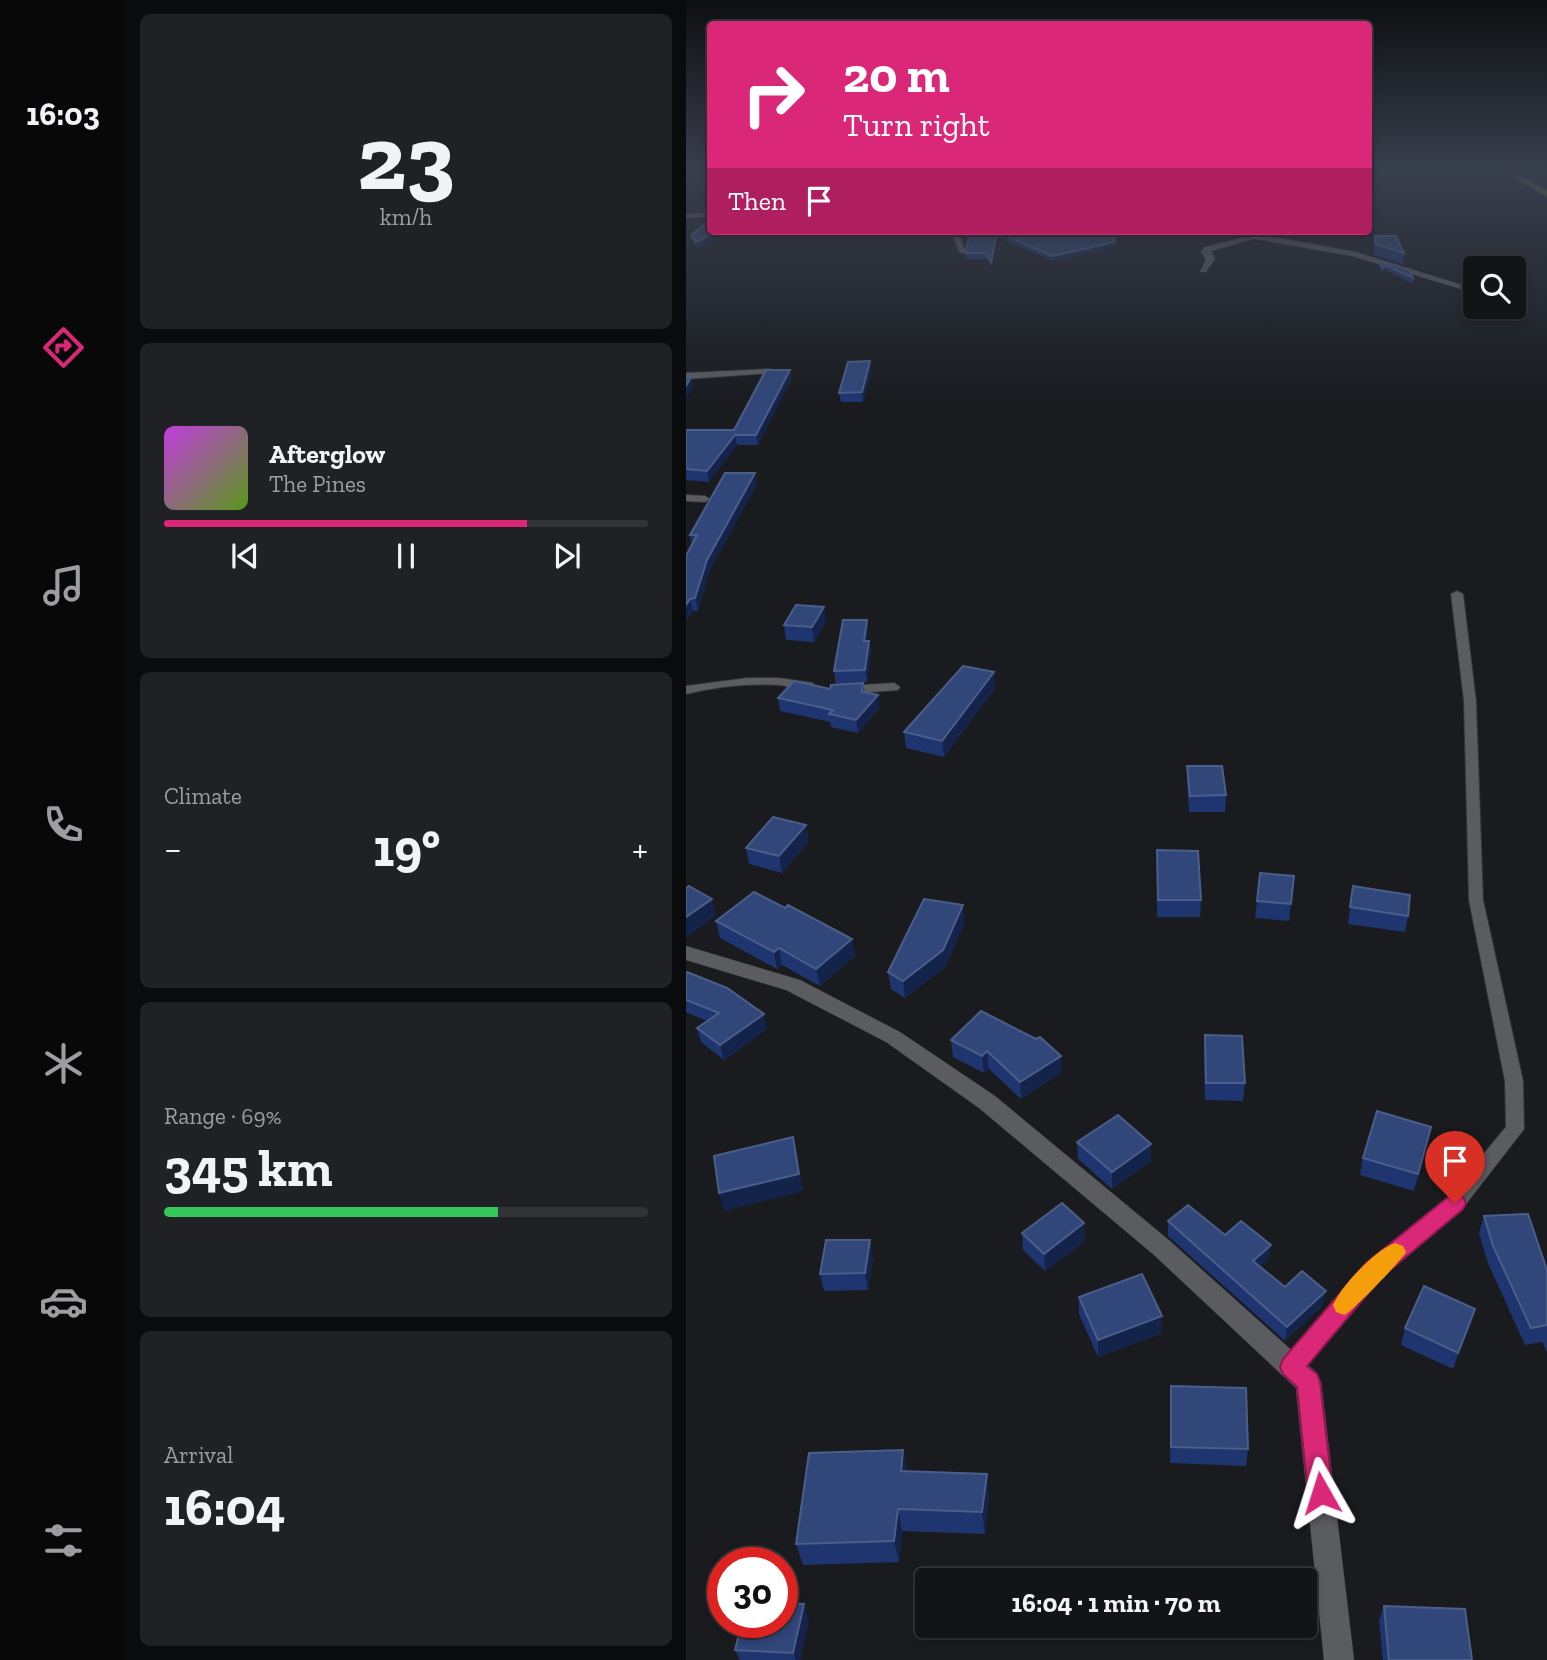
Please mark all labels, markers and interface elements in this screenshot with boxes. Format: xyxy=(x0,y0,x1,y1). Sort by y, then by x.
text: 20 m xyxy=(843,46,950,105)
icon: right xyxy=(728,49,819,140)
text: 16:03 xyxy=(26,95,100,133)
text: 23 xyxy=(357,103,455,212)
text: Turn right xyxy=(843,106,990,144)
icon: arrive xyxy=(800,182,838,220)
text: Then xyxy=(728,185,786,217)
text: km/h xyxy=(380,203,432,231)
map controls xyxy=(1463,256,1526,319)
button: search xyxy=(1463,256,1526,319)
icon: directions xyxy=(39,323,88,372)
text: Afterglow xyxy=(269,438,385,470)
text: The Pines xyxy=(269,470,366,498)
icon: previous xyxy=(226,537,264,575)
icon: pause xyxy=(387,537,425,575)
icon: next xyxy=(548,537,586,575)
icon: music xyxy=(39,561,88,610)
text: Climate xyxy=(164,782,242,810)
icon: phone xyxy=(39,800,88,849)
text: 19° xyxy=(373,817,440,879)
text: − xyxy=(164,826,182,872)
text: + xyxy=(632,826,648,872)
icon: climate xyxy=(39,1039,88,1088)
text: Range · 69% xyxy=(164,1102,282,1130)
pin xyxy=(1425,1131,1485,1203)
text: 345 km xyxy=(164,1137,333,1199)
icon: arrive xyxy=(1436,1142,1474,1180)
icon: car xyxy=(39,1277,88,1326)
text: Arrival xyxy=(164,1441,233,1469)
position arrow xyxy=(1284,1456,1358,1530)
text: 16:04 xyxy=(164,1476,285,1538)
icon: filters xyxy=(39,1516,88,1565)
speed limit sign: 30 xyxy=(707,1547,798,1638)
text: 16:04 · 1 min · 70 m xyxy=(1012,1587,1220,1619)

